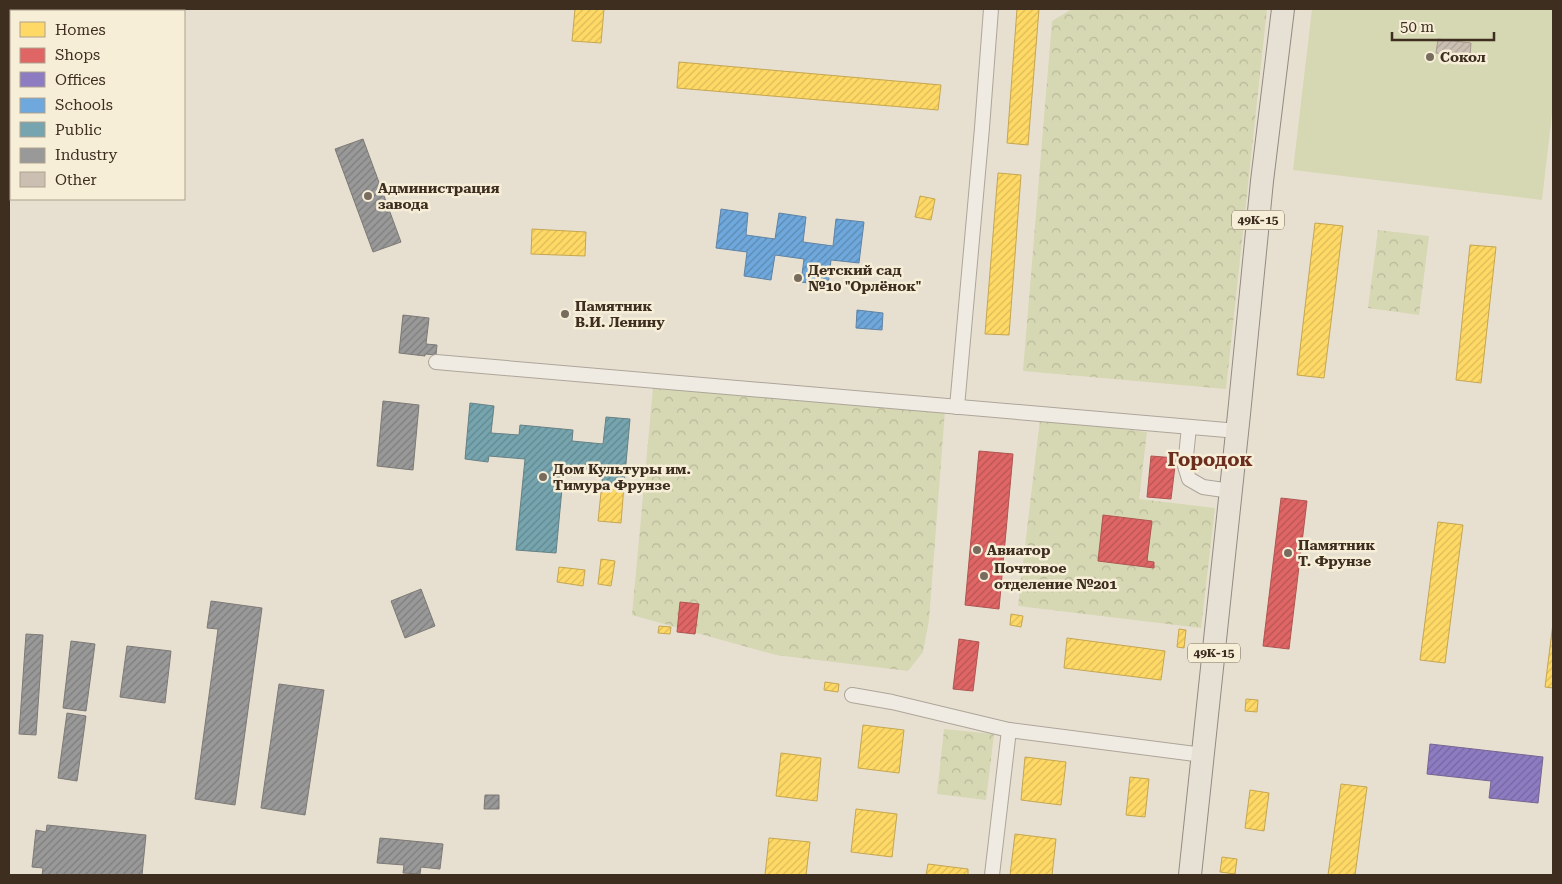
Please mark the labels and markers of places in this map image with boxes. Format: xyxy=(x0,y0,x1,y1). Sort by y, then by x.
place label: Сокол xyxy=(1440,49,1486,65)
marker: Сокол xyxy=(1424,51,1436,63)
place label: Администрация завода xyxy=(378,180,500,212)
marker: Администрация завода xyxy=(362,190,374,202)
place label: Детский сад №10 "Орлёнок" xyxy=(808,262,921,294)
marker: Детский сад №10 "Орлёнок" xyxy=(792,272,804,284)
place label: Памятник В.И. Ленину xyxy=(575,298,665,330)
marker: Памятник В.И. Ленину xyxy=(559,308,571,320)
place label: Дом Культуры им. Тимура Фрунзе xyxy=(553,461,691,493)
marker: Дом Культуры им. Тимура Фрунзе xyxy=(537,471,549,483)
place label: Памятник Т. Фрунзе xyxy=(1298,537,1375,569)
place label: Авиатор xyxy=(987,542,1050,558)
marker: Авиатор xyxy=(971,544,983,556)
marker: Памятник Т. Фрунзе xyxy=(1282,547,1294,559)
place label: Почтовое отделение №201 xyxy=(994,560,1117,592)
marker: Почтовое отделение №201 xyxy=(978,570,990,582)

